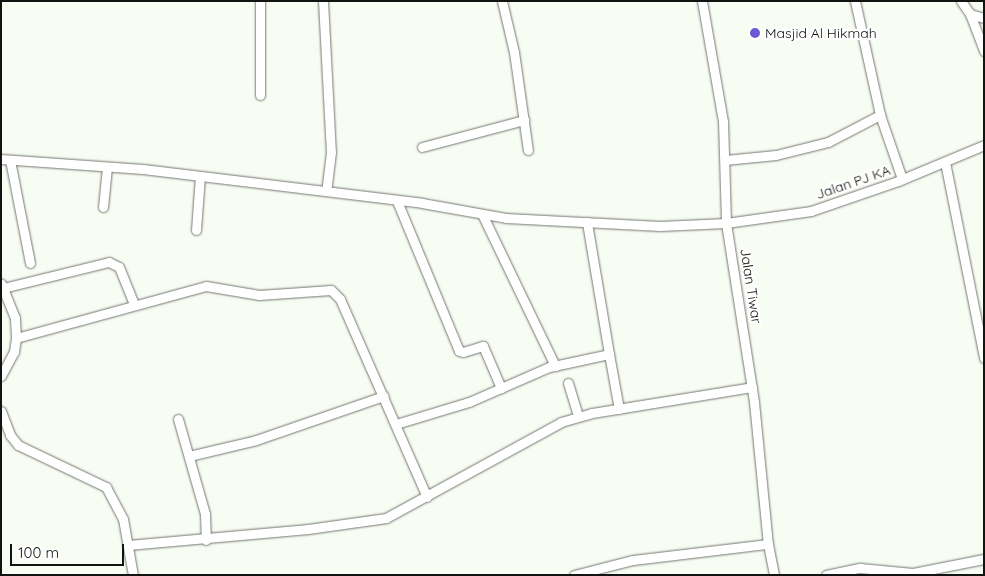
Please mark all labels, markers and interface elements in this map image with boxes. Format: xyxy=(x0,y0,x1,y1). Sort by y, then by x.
place label: Masjid Al Hikmah xyxy=(765,25,877,41)
marker: Masjid Al Hikmah xyxy=(749,27,761,39)
street label: Jalan PJ KA xyxy=(814,161,892,203)
street label: Jalan Tiwar xyxy=(737,247,765,325)
scale bar xyxy=(12,534,126,566)
text: 100 m xyxy=(18,543,59,562)

